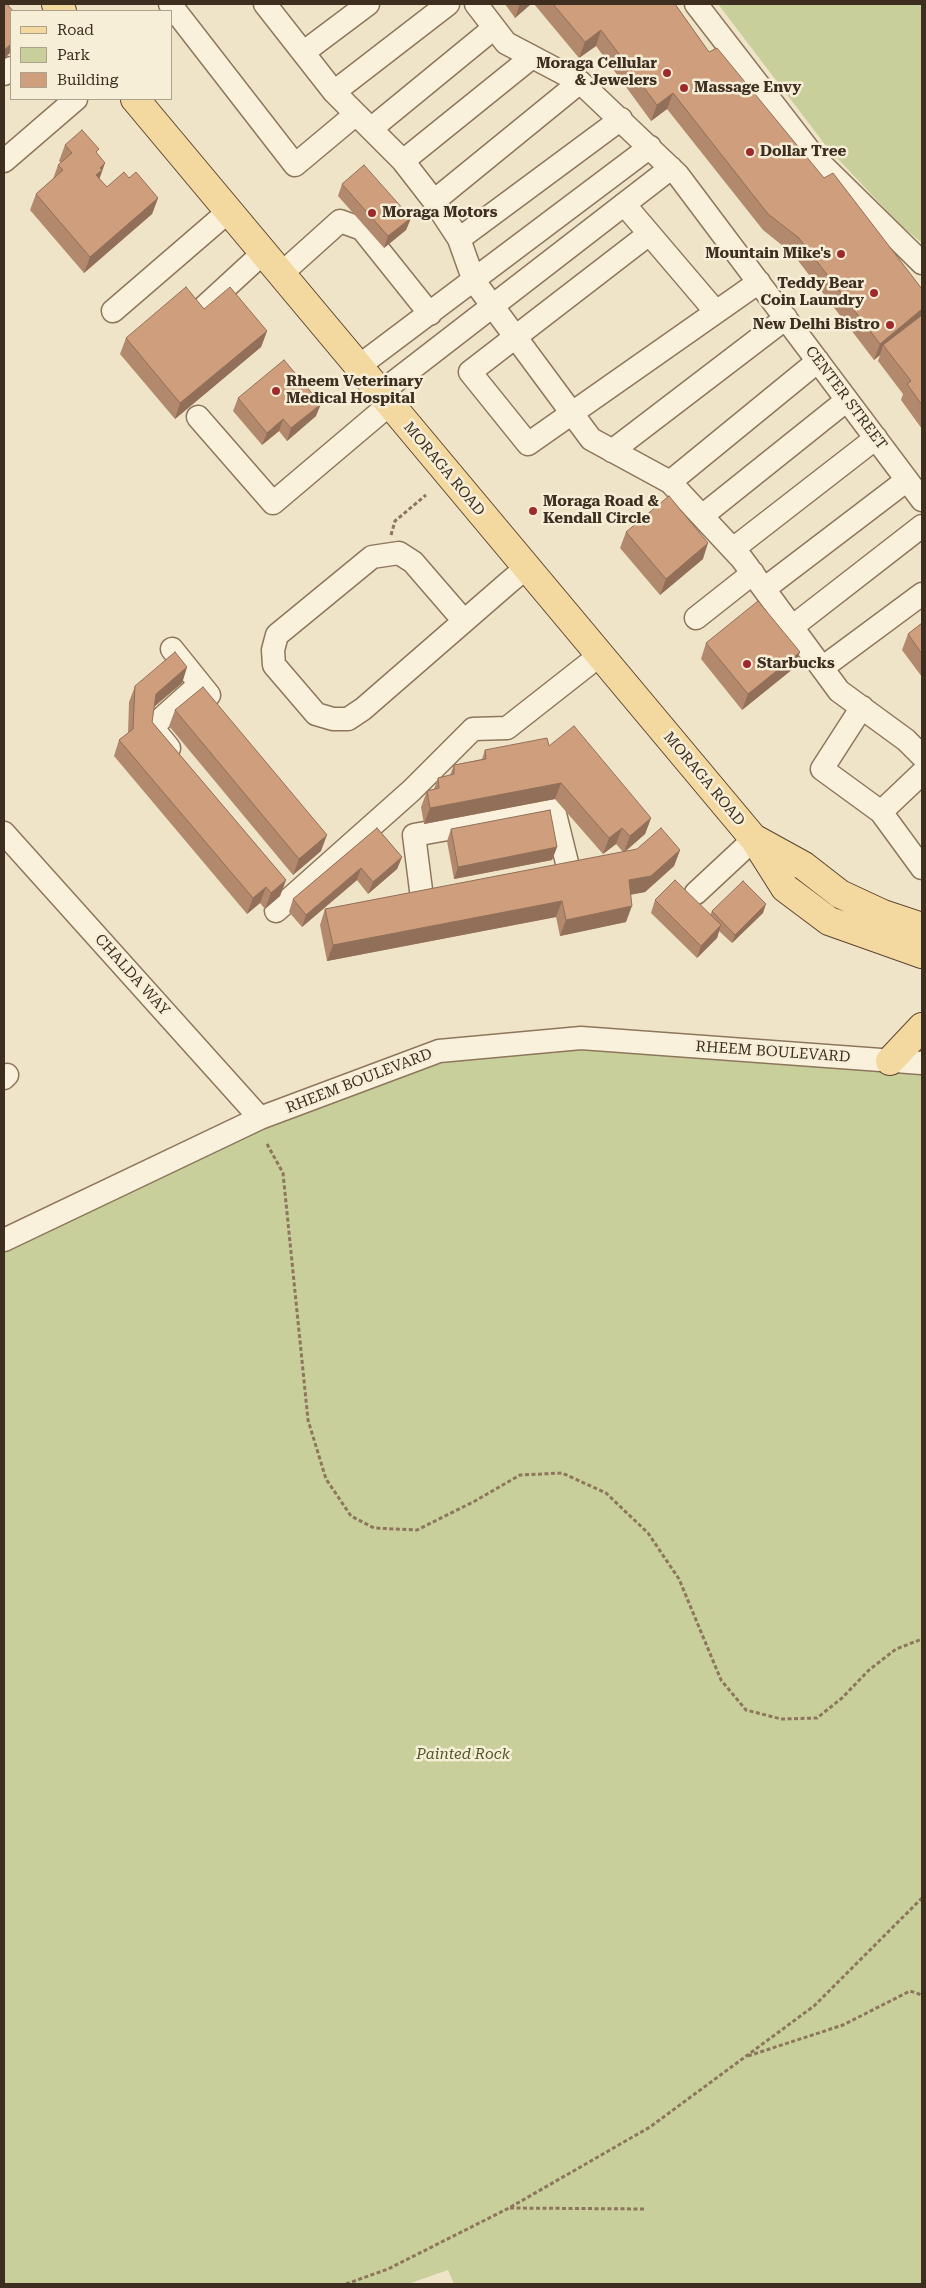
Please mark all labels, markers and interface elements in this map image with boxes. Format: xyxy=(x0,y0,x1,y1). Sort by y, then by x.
legend xyxy=(10,10,172,100)
text: Road xyxy=(57,21,94,39)
text: Park xyxy=(57,46,90,64)
place label: Moraga Cellular & Jewelers xyxy=(536,55,657,90)
marker: Moraga Cellular & Jewelers xyxy=(661,67,673,79)
text: Building xyxy=(57,71,118,89)
place label: Massage Envy xyxy=(694,79,801,97)
marker: Massage Envy xyxy=(678,82,690,94)
place label: Dollar Tree xyxy=(760,143,846,161)
marker: Dollar Tree xyxy=(744,146,756,158)
place label: Moraga Motors xyxy=(382,204,497,222)
marker: Moraga Motors xyxy=(366,207,378,219)
place label: Mountain Mike's xyxy=(705,245,831,263)
marker: Mountain Mike's xyxy=(835,248,847,260)
place label: Teddy Bear Coin Laundry xyxy=(760,275,864,310)
marker: Teddy Bear Coin Laundry xyxy=(868,287,880,299)
place label: New Delhi Bistro xyxy=(753,316,880,334)
marker: New Delhi Bistro xyxy=(884,319,896,331)
street label: CENTER STREET xyxy=(801,343,891,453)
place label: Rheem Veterinary Medical Hospital xyxy=(286,373,423,408)
marker: Rheem Veterinary Medical Hospital xyxy=(270,385,282,397)
street label: MORAGA ROAD xyxy=(399,418,489,520)
place label: Moraga Road & Kendall Circle xyxy=(543,493,659,528)
marker: Moraga Road & Kendall Circle xyxy=(527,505,539,517)
place label: Starbucks xyxy=(757,655,835,673)
marker: Starbucks xyxy=(741,658,753,670)
street label: MORAGA ROAD xyxy=(659,728,749,830)
street label: CHALDA WAY xyxy=(91,931,173,1019)
street label: RHEEM BOULEVARD xyxy=(695,1038,851,1066)
street label: RHEEM BOULEVARD xyxy=(283,1045,435,1117)
park label: Painted Rock xyxy=(416,1746,510,1764)

